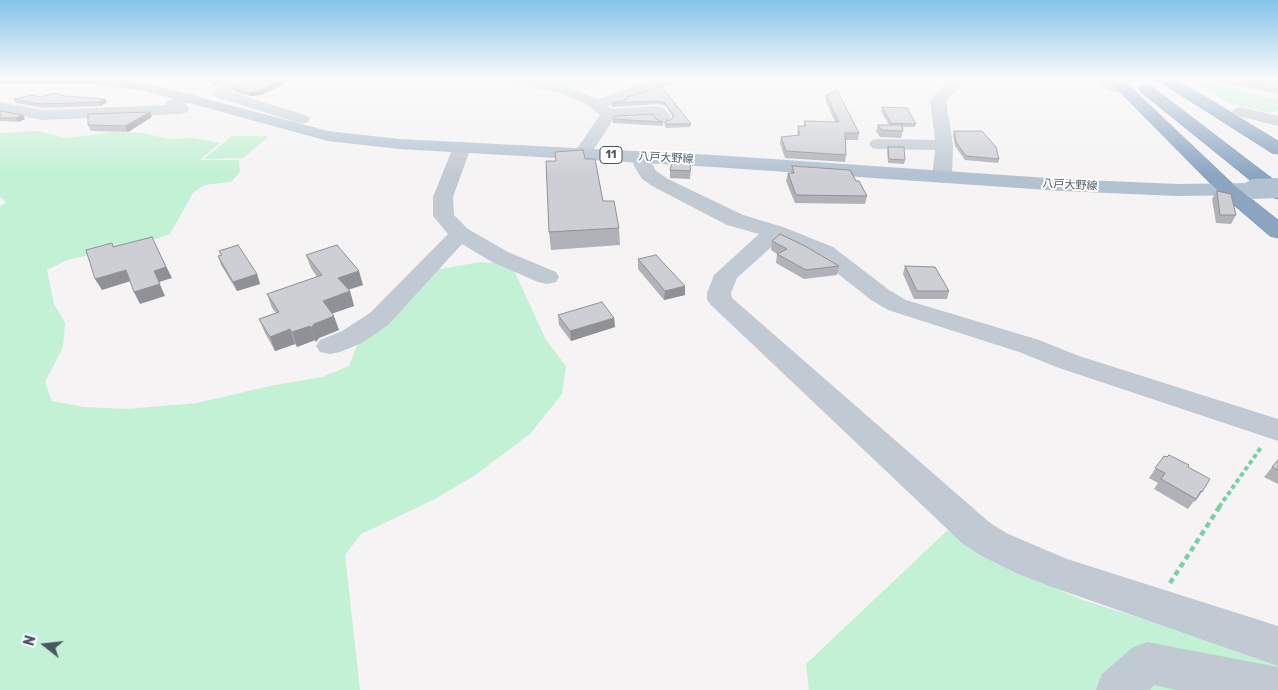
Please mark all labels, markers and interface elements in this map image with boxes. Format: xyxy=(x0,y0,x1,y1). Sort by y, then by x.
road number: 11 xyxy=(600,146,622,164)
street label: 八戸大野線 xyxy=(638,150,694,166)
street label: 八戸大野線 xyxy=(1042,177,1098,193)
north arrow xyxy=(20,620,70,670)
text: N xyxy=(21,634,40,648)

